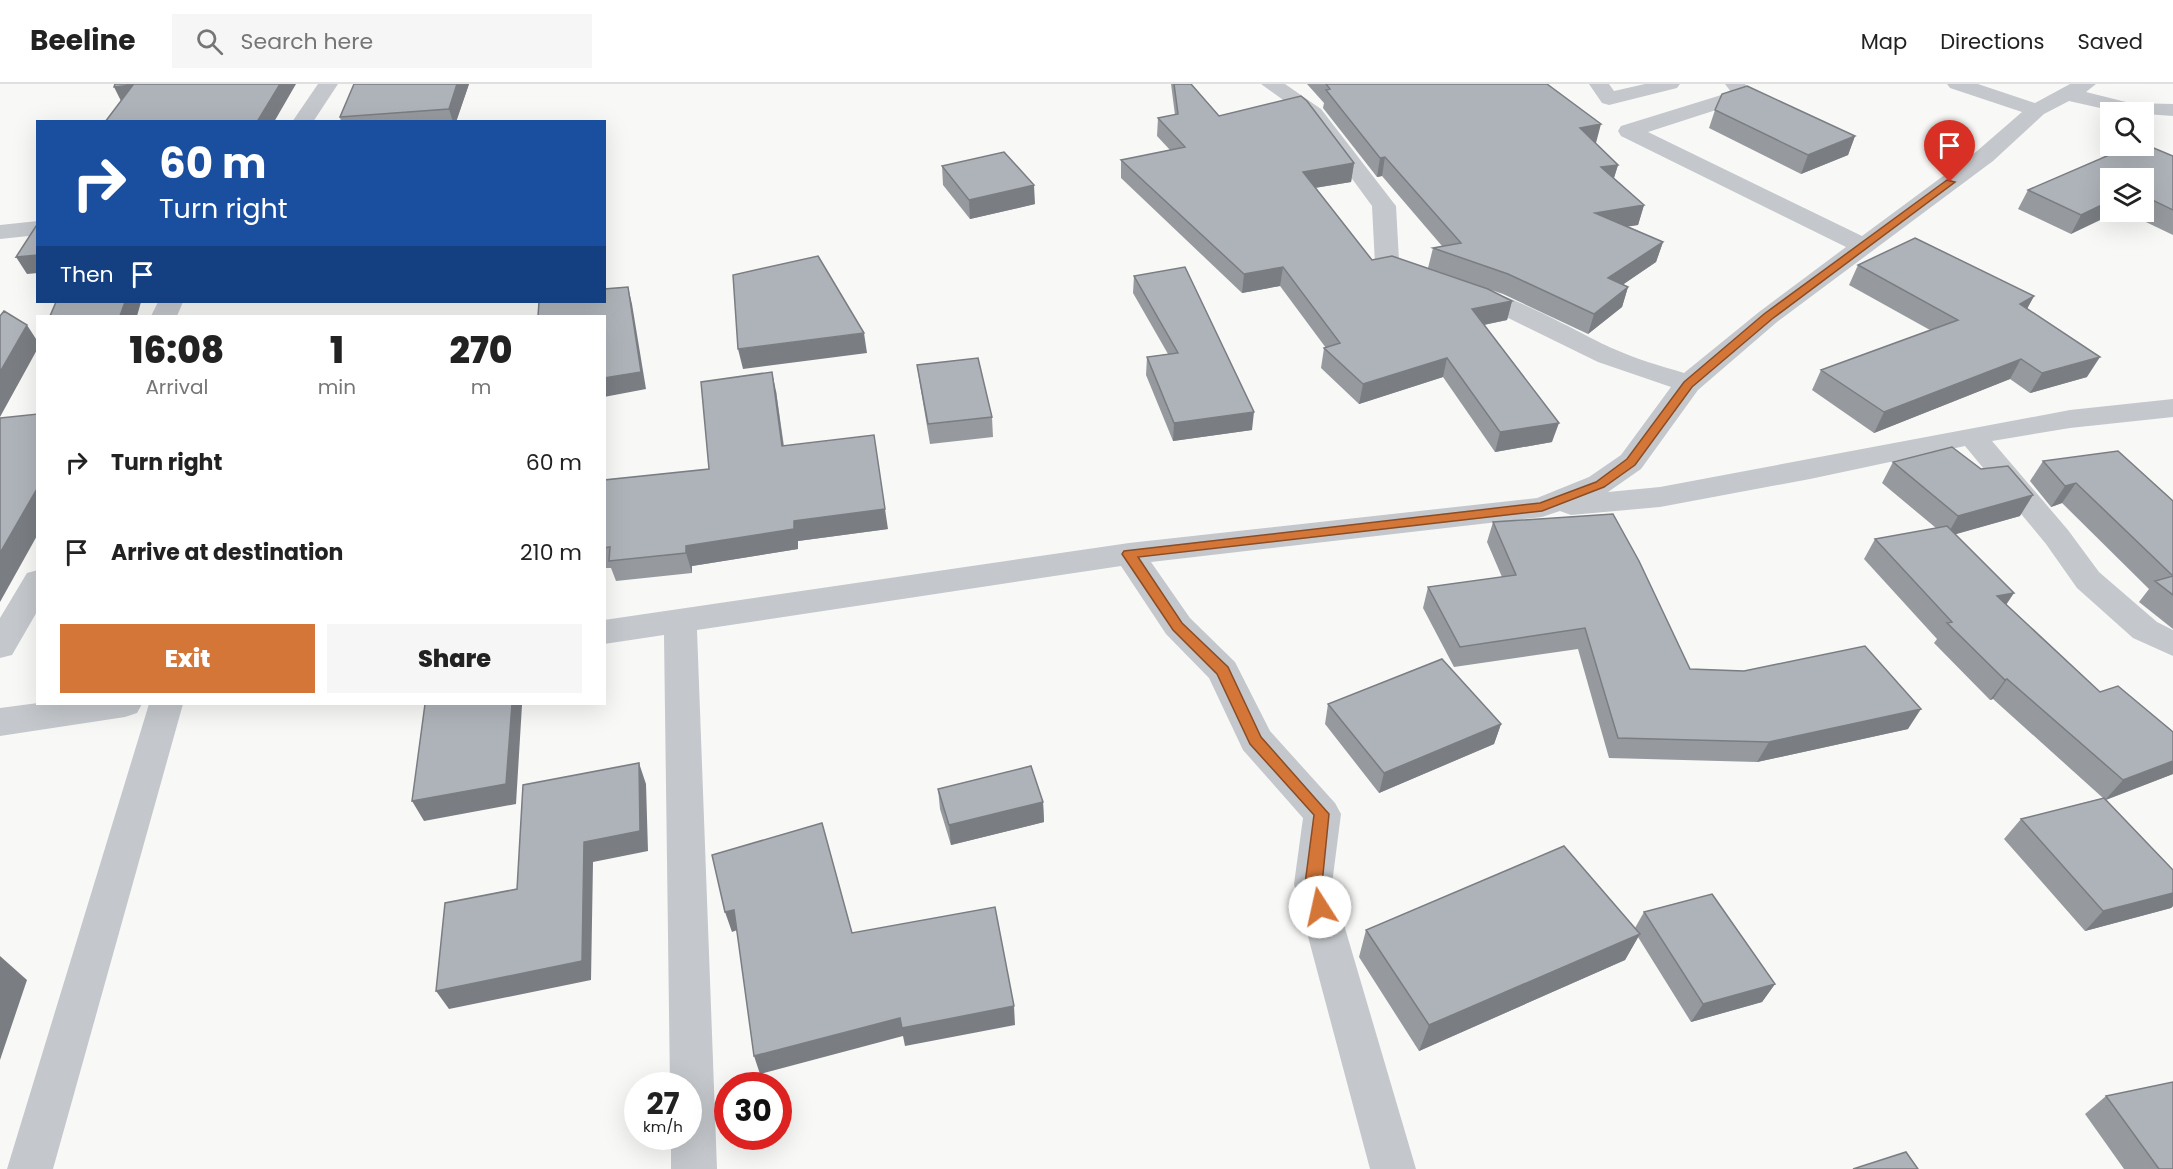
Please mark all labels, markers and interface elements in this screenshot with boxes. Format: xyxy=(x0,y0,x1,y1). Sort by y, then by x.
search box xyxy=(172,14,592,68)
text: Beeline xyxy=(30,21,136,60)
icon: search xyxy=(193,25,226,58)
text: Search here xyxy=(241,26,373,57)
text: Map xyxy=(1861,27,1907,56)
text: Directions xyxy=(1940,27,2044,56)
text: Saved xyxy=(2077,27,2143,56)
map controls xyxy=(2100,102,2154,222)
button: search xyxy=(2100,102,2154,156)
pin xyxy=(1924,120,1975,182)
icon: arrive xyxy=(1933,129,1966,162)
text: 60 m xyxy=(159,134,267,193)
icon: right xyxy=(60,144,138,222)
button: layers xyxy=(2100,168,2154,222)
text: Turn right xyxy=(159,190,288,227)
icon: arrive xyxy=(126,258,159,291)
text: Then xyxy=(60,259,114,290)
text: 16:08 xyxy=(129,325,224,376)
text: 1 xyxy=(330,325,344,376)
text: 270 xyxy=(450,325,513,376)
text: Arrival xyxy=(145,373,208,401)
text: min xyxy=(318,373,356,401)
text: m xyxy=(471,373,491,401)
icon: right xyxy=(60,446,93,479)
text: Turn right xyxy=(111,447,222,478)
text: 60 m xyxy=(526,447,582,478)
icon: arrive xyxy=(60,536,93,569)
text: Arrive at destination xyxy=(111,537,343,568)
text: 210 m xyxy=(520,537,582,568)
button: Exit xyxy=(60,624,315,693)
button: Share xyxy=(327,624,582,693)
position arrow xyxy=(1288,875,1352,939)
speed limit sign: 30 xyxy=(714,1072,792,1150)
text: 27 xyxy=(646,1082,680,1125)
text: km/h xyxy=(643,1116,683,1137)

